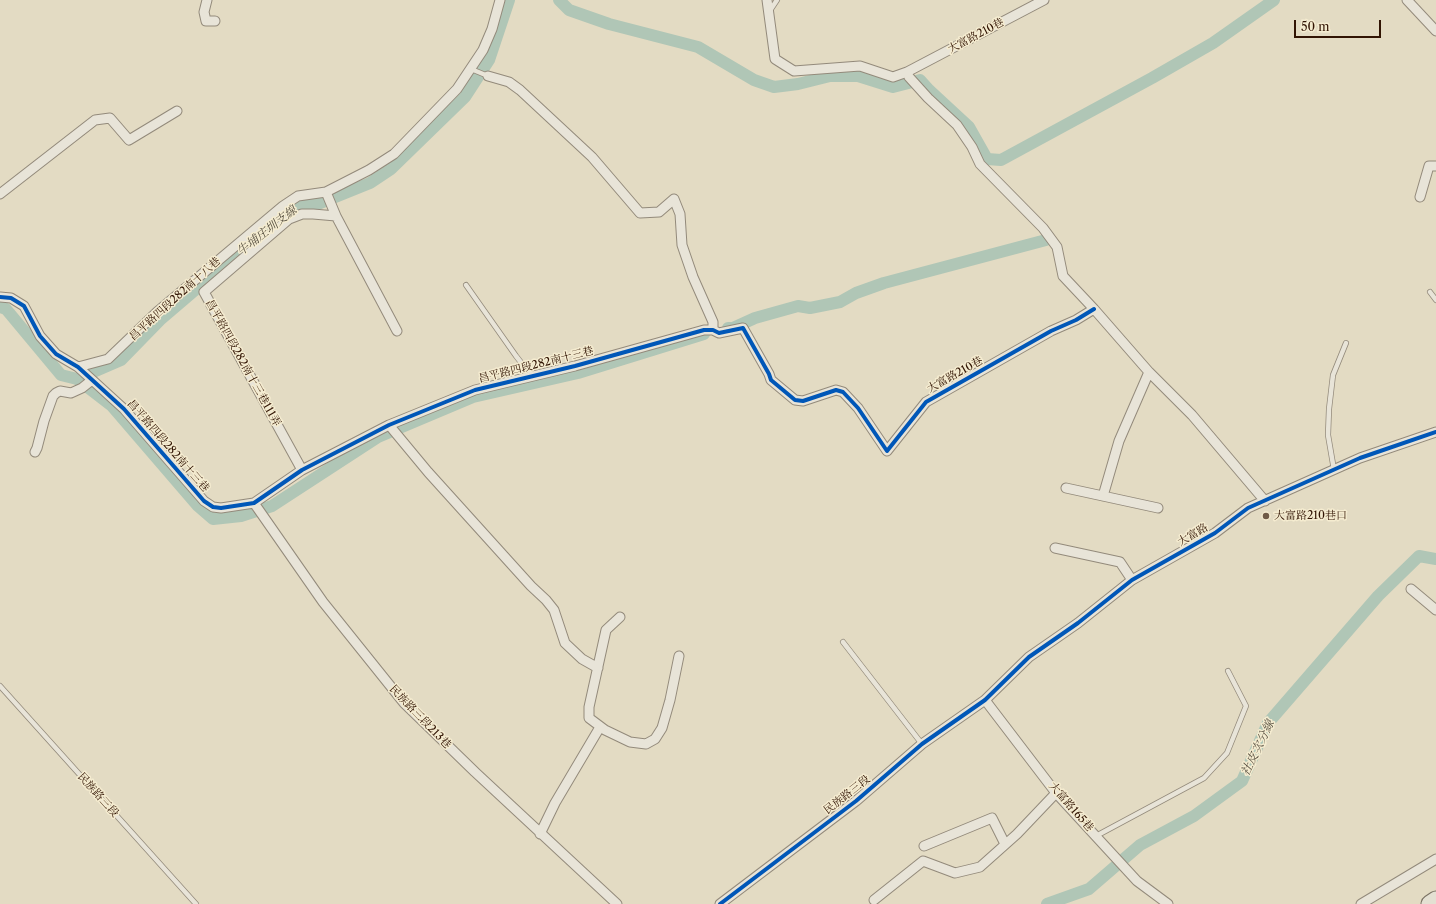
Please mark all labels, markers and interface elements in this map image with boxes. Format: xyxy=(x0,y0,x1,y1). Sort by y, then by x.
scale bar xyxy=(1296,12,1383,38)
street label: 大富路210巷 xyxy=(946,16,1006,56)
text: 50 m xyxy=(1301,19,1330,34)
water label: 牛埔庄圳支線 xyxy=(234,203,300,259)
street label: 昌平路四段282南十八巷 xyxy=(127,255,223,343)
street label: 昌平路四段282南十三巷111弄 xyxy=(203,297,283,429)
street label: 昌平路四段282南十三巷 xyxy=(477,344,595,386)
street label: 大富路210巷 xyxy=(925,354,985,396)
street label: 昌平路四段282南十三巷 xyxy=(124,397,212,495)
place label: 大富路210巷口 xyxy=(1274,509,1347,523)
marker: 大富路210巷口 xyxy=(1261,511,1271,521)
street label: 大富路 xyxy=(1175,521,1211,549)
street label: 民族路三段213巷 xyxy=(386,683,454,751)
water label: 社皮次分線 xyxy=(1238,718,1278,778)
street label: 民族路三段 xyxy=(75,770,121,820)
street label: 民族路三段 xyxy=(821,773,873,817)
street label: 大富路165巷 xyxy=(1046,780,1096,834)

